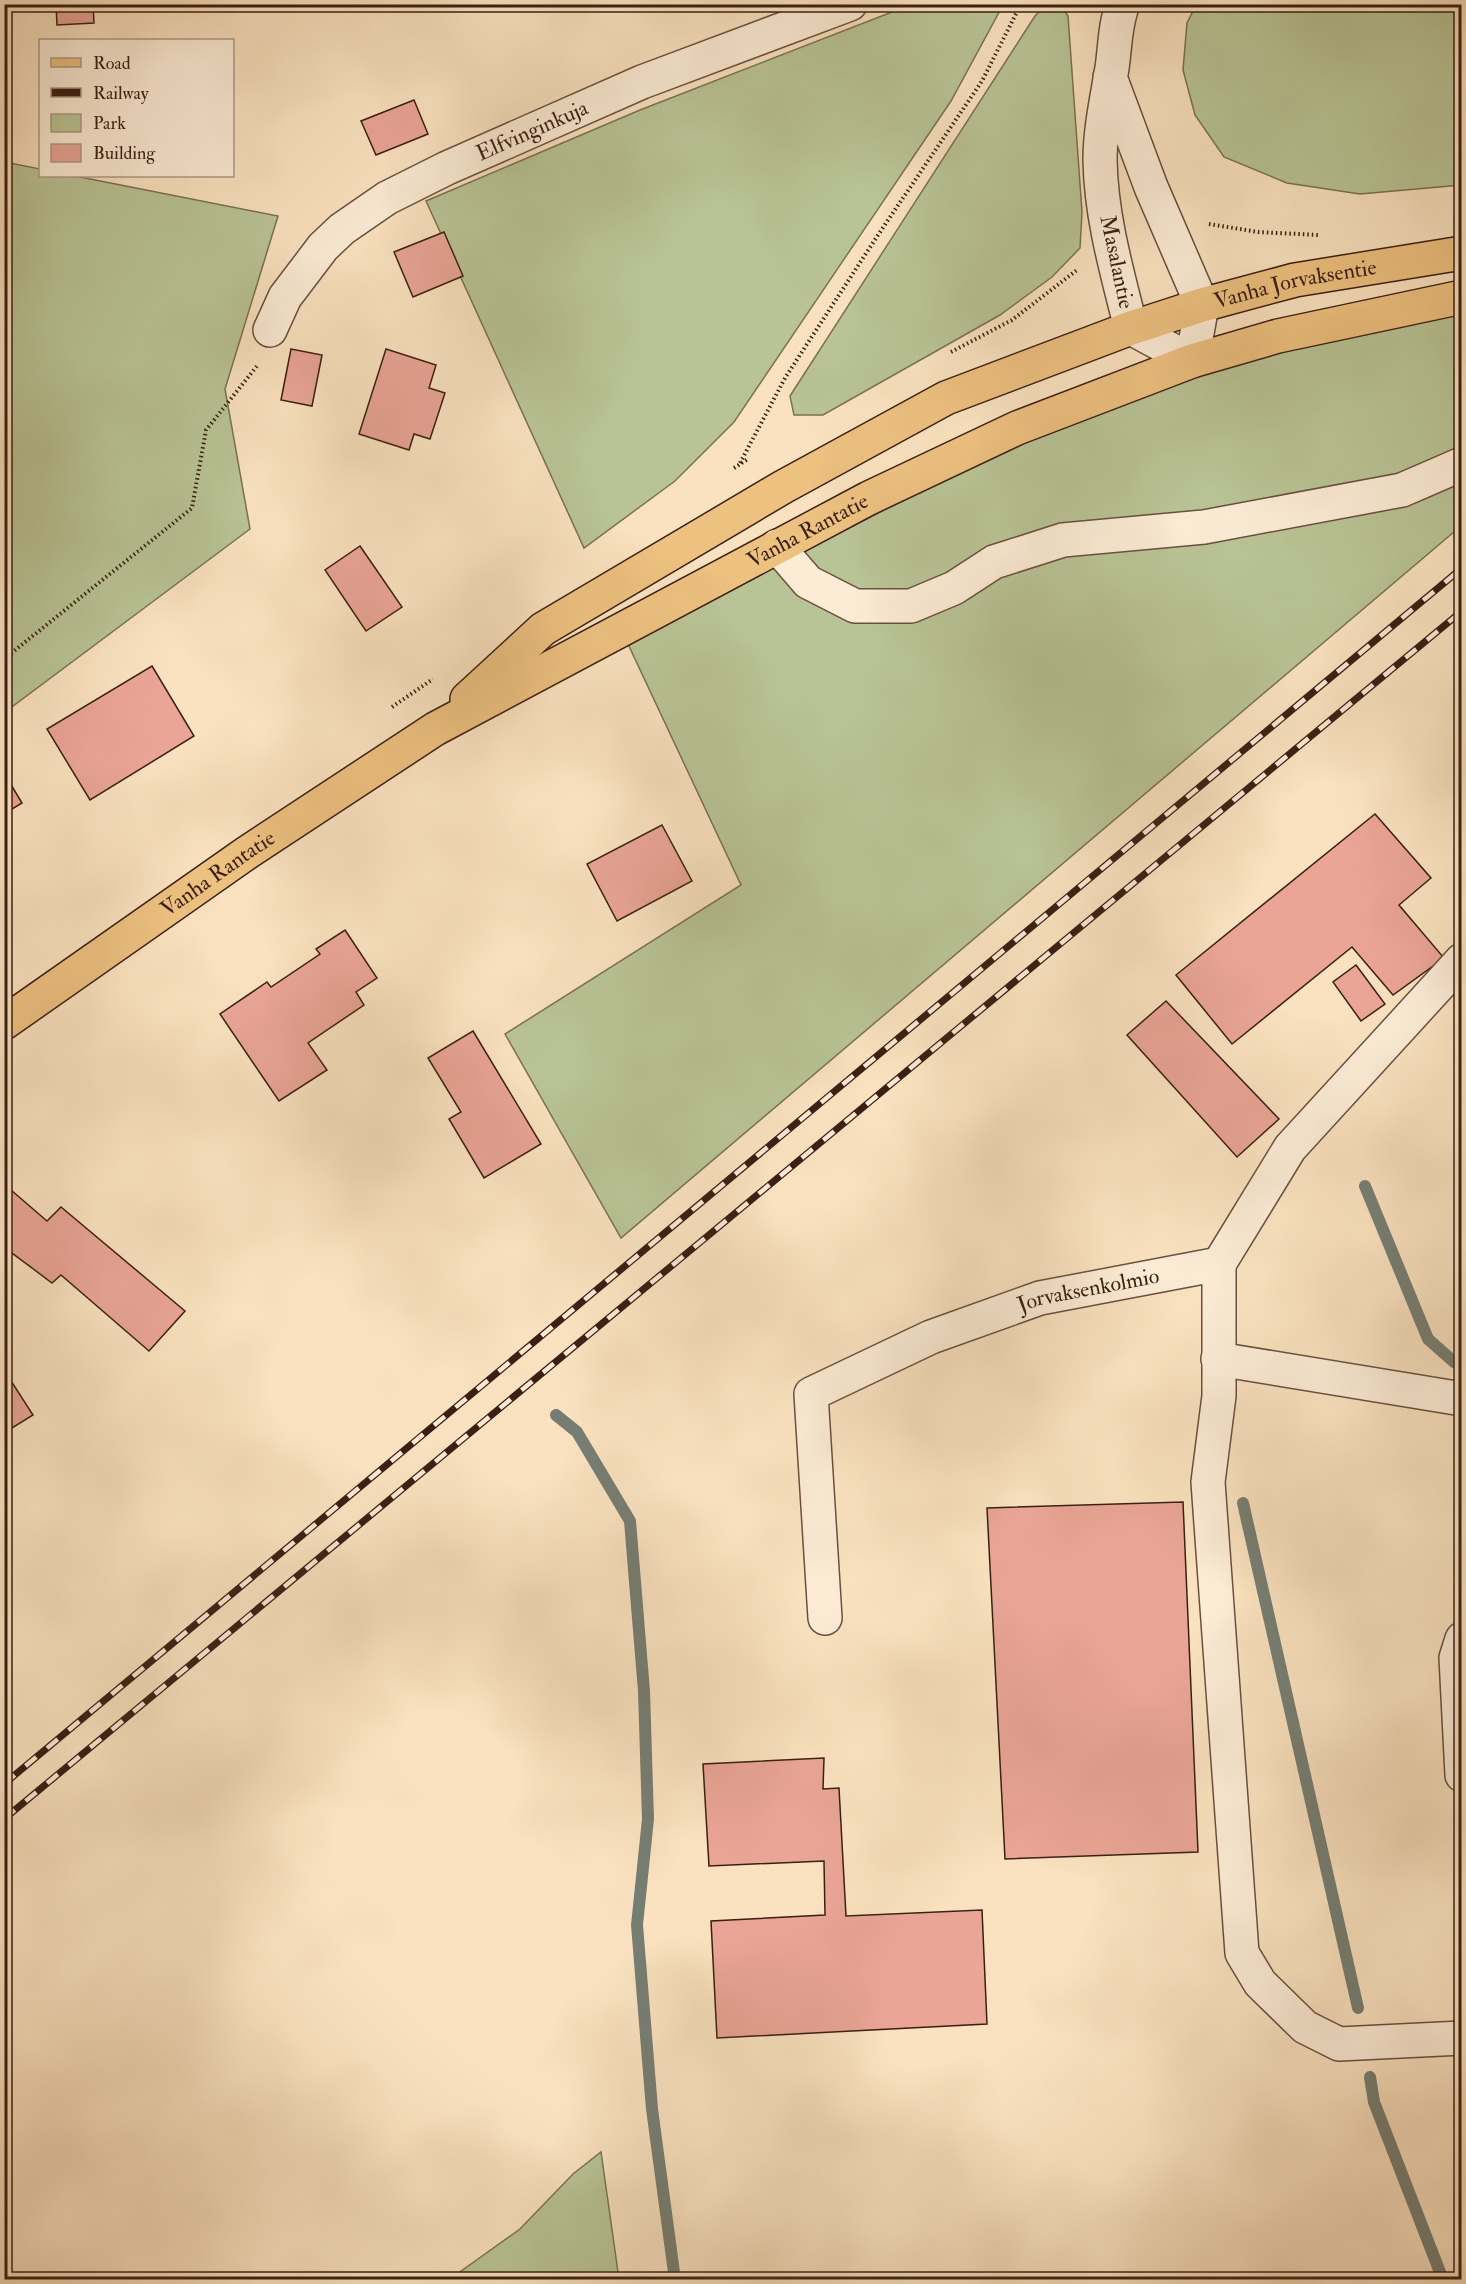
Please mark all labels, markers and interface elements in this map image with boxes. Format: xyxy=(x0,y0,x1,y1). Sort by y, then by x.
legend xyxy=(39,39,234,177)
text: Road xyxy=(93,52,131,75)
text: Railway xyxy=(93,82,150,105)
street label: Elfvinginkuja xyxy=(472,93,593,167)
text: Park xyxy=(93,112,126,135)
text: Building xyxy=(93,142,156,165)
street label: Masalantie xyxy=(1093,213,1141,311)
street label: Vanha Jorvaksentie xyxy=(1211,253,1378,315)
street label: Vanha Rantatie xyxy=(742,487,873,574)
street label: Vanha Rantatie xyxy=(155,824,281,923)
street label: Jorvaksenkolmio xyxy=(1013,1262,1161,1319)

